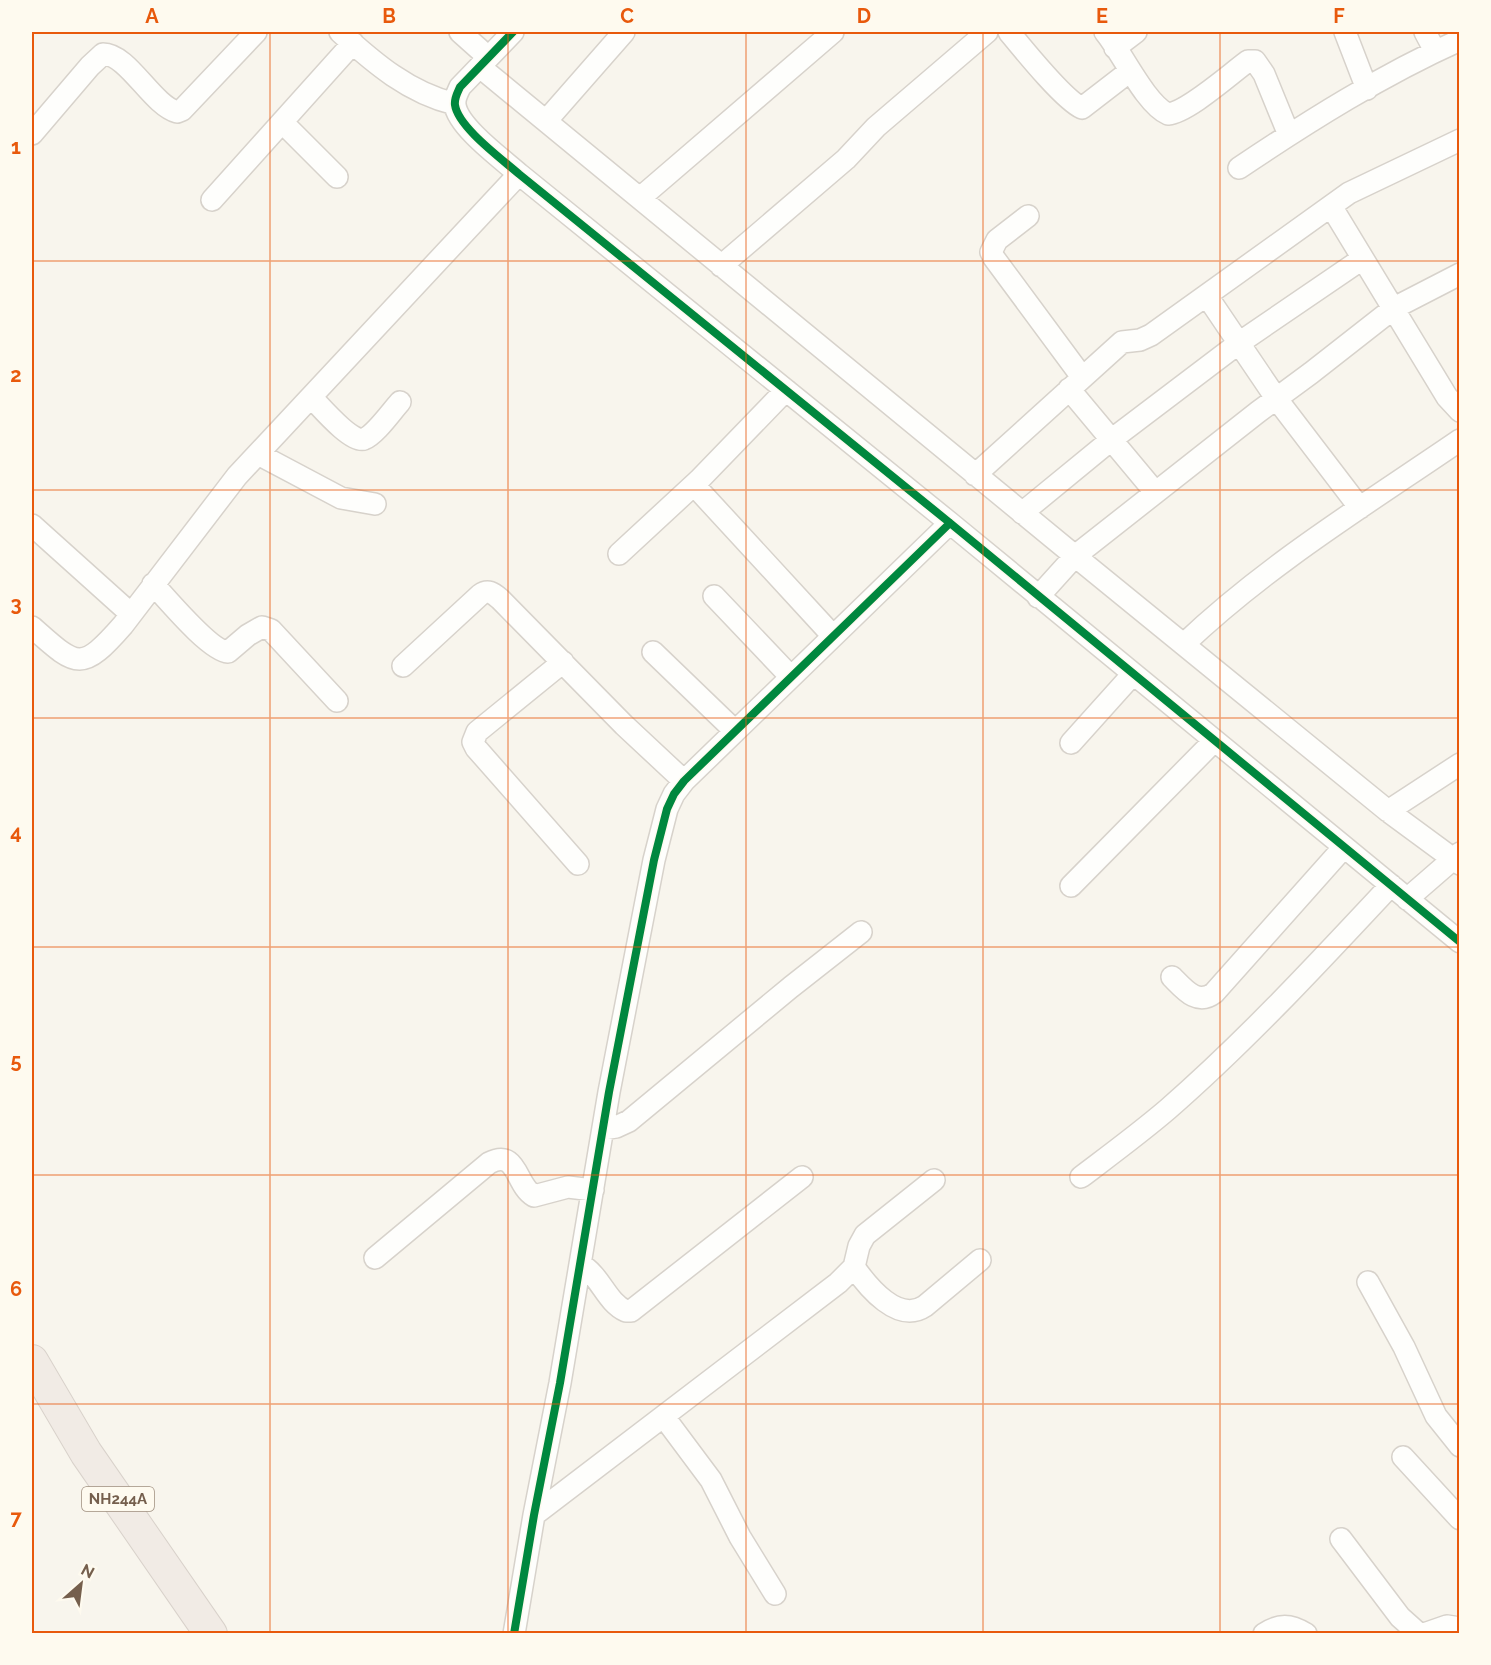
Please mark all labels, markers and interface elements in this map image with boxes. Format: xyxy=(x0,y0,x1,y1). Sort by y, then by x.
text: A xyxy=(145,4,159,28)
text: B xyxy=(382,4,396,28)
text: C xyxy=(620,4,634,28)
text: D xyxy=(857,4,871,28)
text: E xyxy=(1096,4,1108,28)
text: F xyxy=(1333,4,1345,28)
text: 1 xyxy=(11,135,21,159)
text: 2 xyxy=(10,363,22,387)
text: 3 xyxy=(10,592,22,616)
text: 4 xyxy=(10,820,22,844)
text: 5 xyxy=(10,1049,22,1073)
text: 6 xyxy=(10,1277,22,1301)
road number: NH244A xyxy=(82,1487,154,1511)
text: 7 xyxy=(10,1506,22,1530)
north arrow xyxy=(51,1554,111,1614)
text: N xyxy=(78,1560,98,1582)

